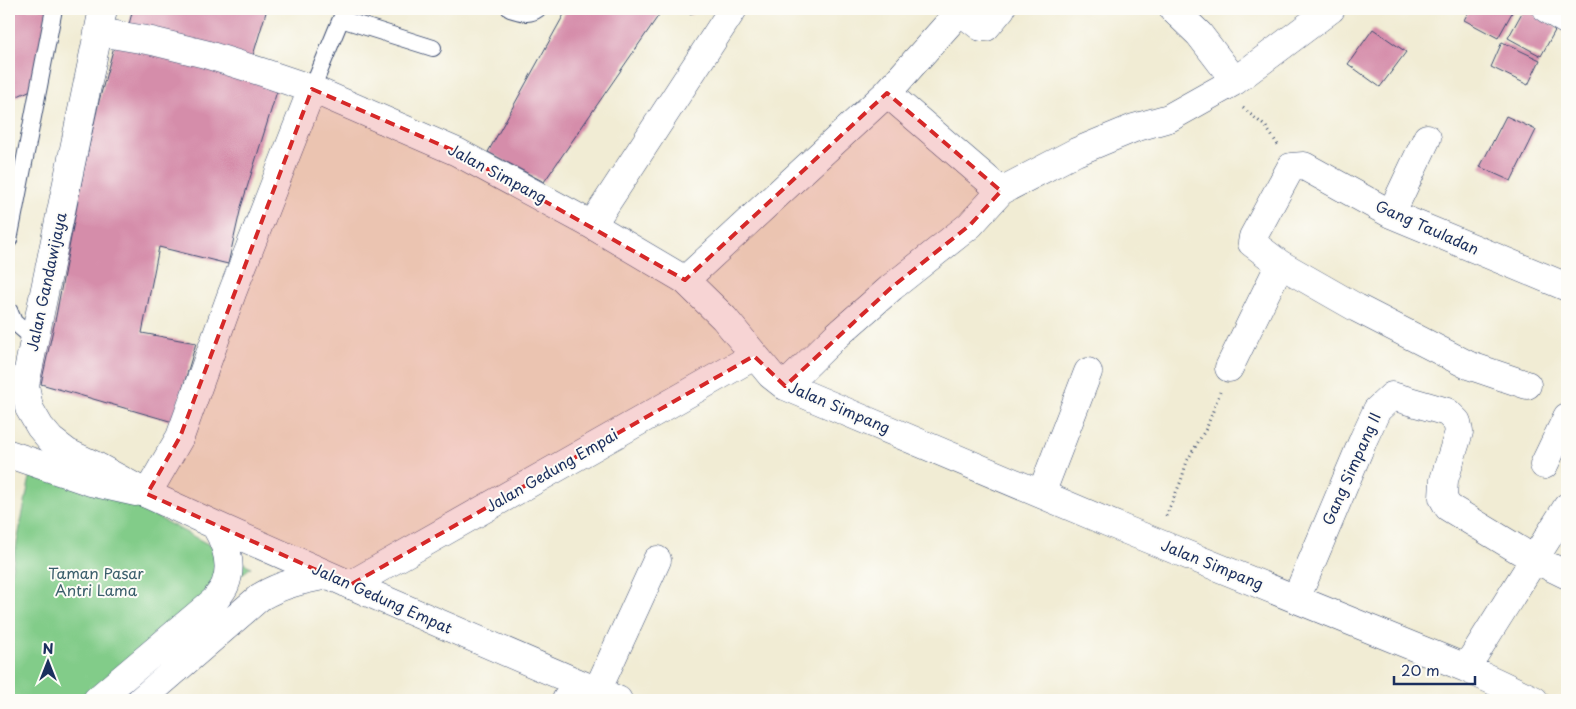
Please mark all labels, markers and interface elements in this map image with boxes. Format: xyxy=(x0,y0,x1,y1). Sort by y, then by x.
street label: Jalan Simpang xyxy=(444,137,551,208)
street label: Gang Tauladan xyxy=(1372,194,1483,260)
street label: Jalan Gandawijaya xyxy=(20,210,72,353)
street label: Jalan Simpang xyxy=(785,375,894,438)
street label: Gang Simpang II xyxy=(1315,408,1386,528)
street label: Jalan Gedung Empai xyxy=(481,422,622,517)
street label: Jalan Simpang xyxy=(1158,533,1267,595)
street label: Jalan Gedung Empat xyxy=(309,556,456,639)
park label: Taman Pasar Antri Lama xyxy=(48,561,144,601)
north arrow xyxy=(22,636,72,686)
text: N xyxy=(42,638,54,659)
scale bar xyxy=(1394,654,1475,686)
text: 20 m xyxy=(1401,658,1440,681)

